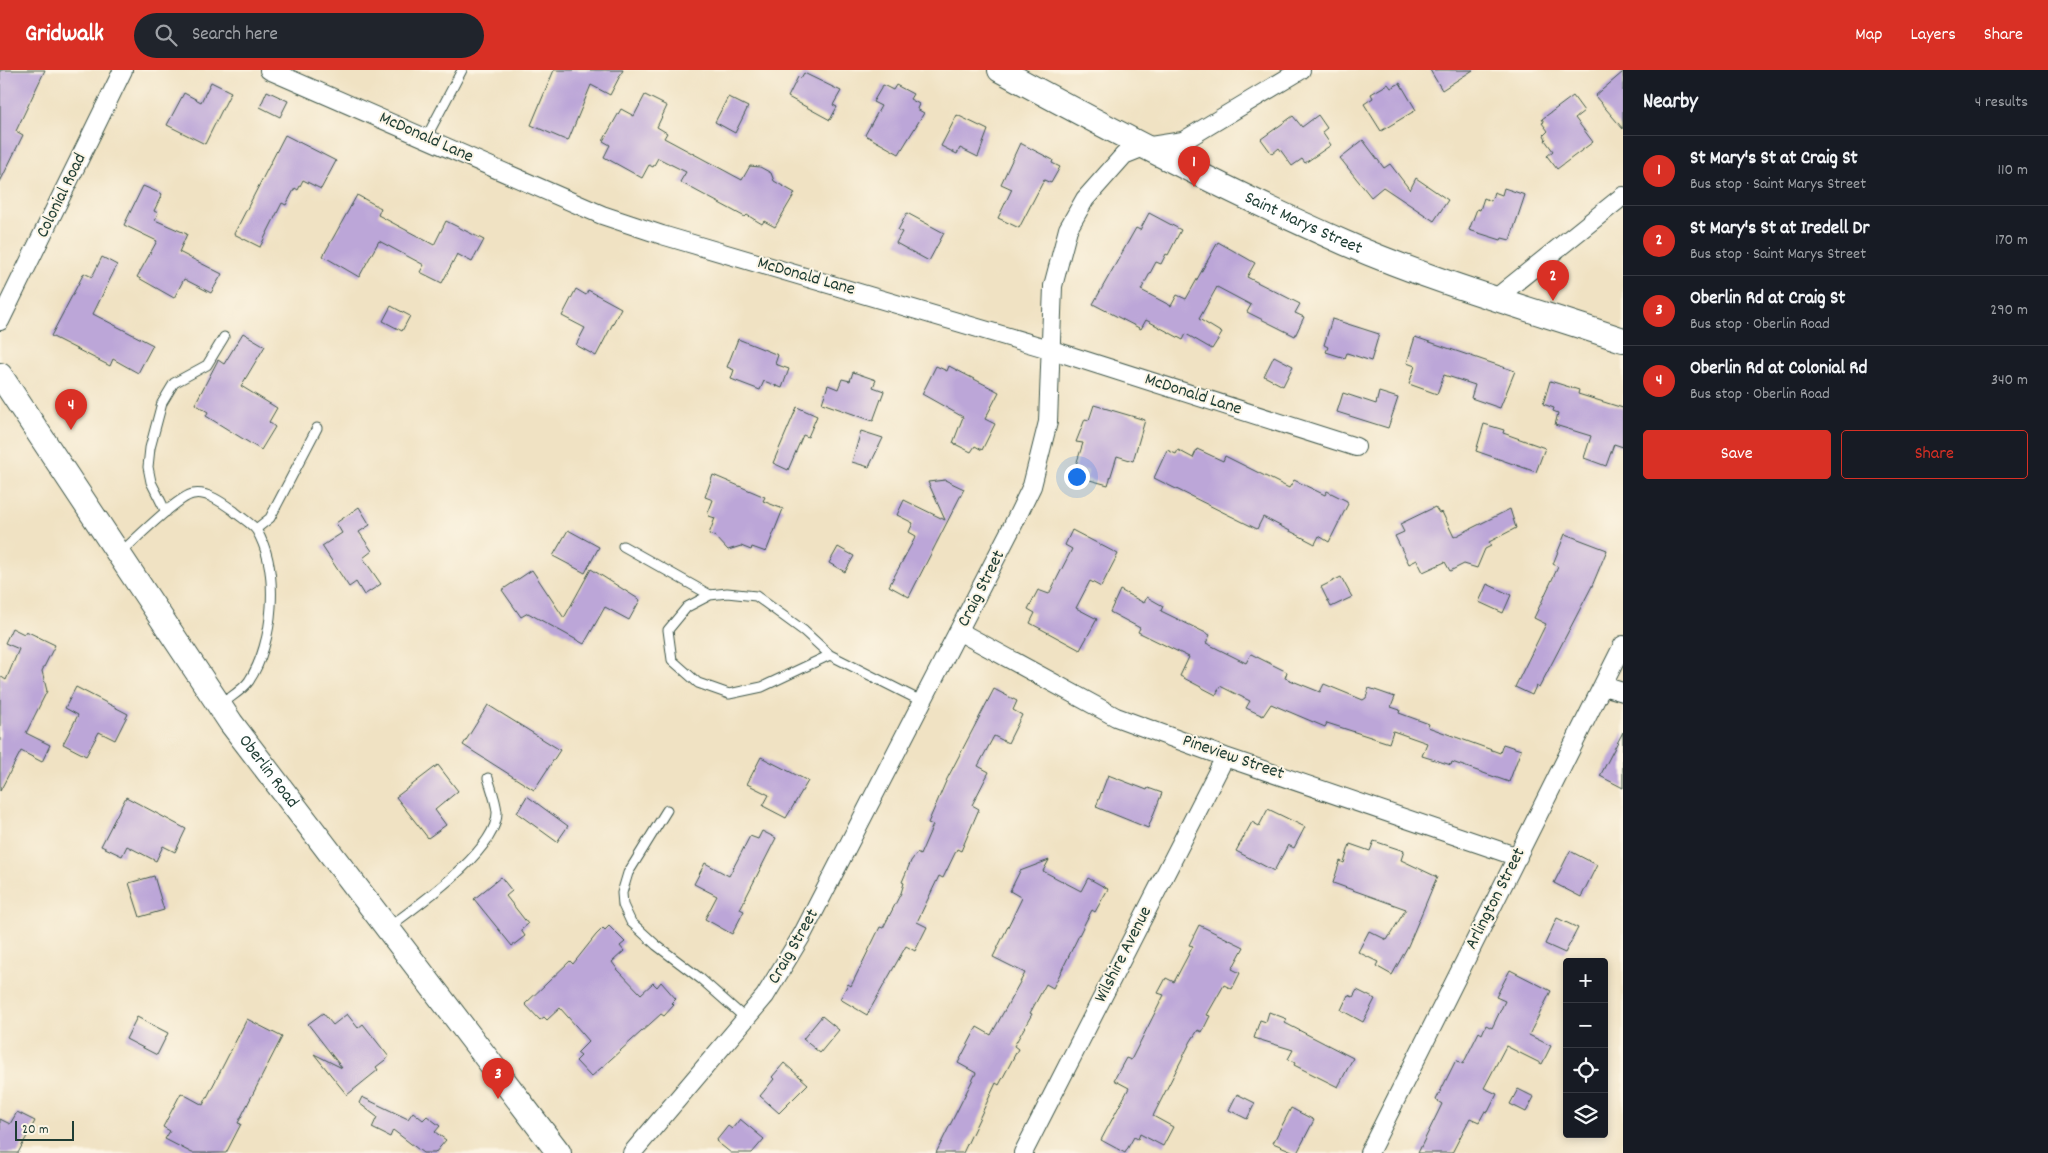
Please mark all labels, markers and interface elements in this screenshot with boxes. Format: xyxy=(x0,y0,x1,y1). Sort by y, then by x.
search box xyxy=(134,13,484,58)
text: Gridwalk xyxy=(25,18,104,52)
icon: search xyxy=(152,21,180,49)
text: Search here xyxy=(192,22,278,49)
text: Map xyxy=(1855,23,1882,48)
text: Layers xyxy=(1910,23,1956,48)
text: Share xyxy=(1984,23,2023,48)
text: Nearby xyxy=(1643,88,1698,118)
text: 4 results xyxy=(1975,91,2028,114)
street label: McDonald Lane xyxy=(375,106,477,170)
pin: 1 xyxy=(1178,146,1210,187)
text: St Mary's St at Craig St xyxy=(1690,146,1858,173)
street label: Colonial Road xyxy=(31,149,93,243)
text: 1 xyxy=(1657,159,1661,182)
text: 110 m xyxy=(1998,159,2028,182)
text: Bus stop · Saint Marys Street xyxy=(1690,173,1866,196)
street label: Saint Marys Street xyxy=(1240,186,1366,262)
text: St Mary's St at Iredell Dr xyxy=(1690,216,1869,243)
text: 2 xyxy=(1656,229,1663,252)
text: 170 m xyxy=(1995,229,2028,252)
text: Bus stop · Saint Marys Street xyxy=(1690,243,1866,266)
street label: McDonald Lane xyxy=(754,251,858,303)
pin: 2 xyxy=(1537,260,1569,301)
text: Oberlin Rd at Craig St xyxy=(1690,286,1845,313)
text: 3 xyxy=(1655,299,1663,322)
text: 290 m xyxy=(1990,299,2028,322)
text: Bus stop · Oberlin Road xyxy=(1690,313,1830,336)
text: Oberlin Rd at Colonial Rd xyxy=(1690,356,1867,383)
street label: McDonald Lane xyxy=(1141,368,1245,422)
text: 4 xyxy=(1656,369,1662,392)
text: 340 m xyxy=(1991,369,2028,392)
text: Bus stop · Oberlin Road xyxy=(1690,383,1830,406)
pin: 4 xyxy=(55,389,87,430)
button: Save xyxy=(1643,430,1831,479)
button: Share xyxy=(1841,430,2028,479)
your location xyxy=(1064,464,1090,490)
street label: Craig Street xyxy=(952,546,1012,632)
street label: Pineview Street xyxy=(1179,729,1287,787)
street label: Oberlin Road xyxy=(232,730,304,814)
street label: Arlington Street xyxy=(1460,844,1533,954)
street label: Wilshire Avenue xyxy=(1089,902,1159,1007)
street label: Craig Street xyxy=(762,904,826,989)
map controls xyxy=(1563,958,1608,1138)
button: + xyxy=(1563,958,1608,1003)
button: − xyxy=(1563,1003,1608,1048)
button: locate xyxy=(1563,1048,1608,1093)
pin: 3 xyxy=(482,1058,514,1099)
button: layers xyxy=(1563,1093,1608,1138)
scale bar xyxy=(15,1118,74,1141)
text: 20 m xyxy=(22,1120,49,1140)

